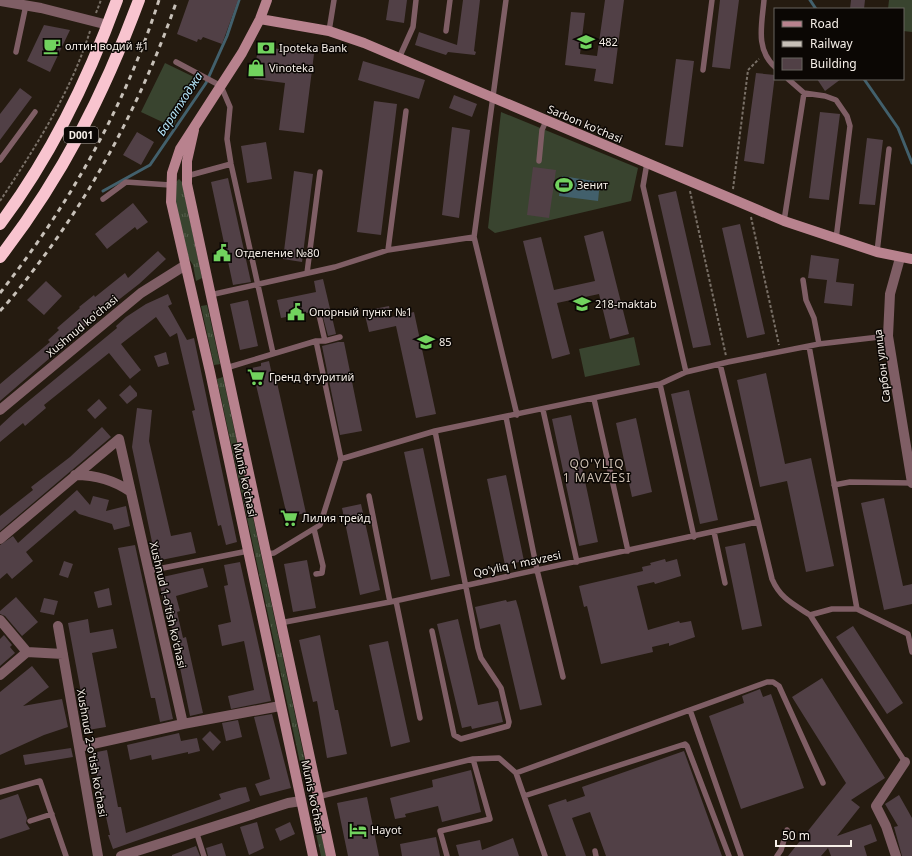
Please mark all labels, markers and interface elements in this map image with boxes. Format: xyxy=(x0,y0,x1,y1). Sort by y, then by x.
legend xyxy=(774,8,904,80)
text: Road xyxy=(810,15,839,32)
school or university icon: 482 xyxy=(576,32,596,52)
place label: 482 xyxy=(599,34,618,49)
text: Railway xyxy=(810,35,854,52)
cafe icon: олтин водий #1 xyxy=(42,36,62,56)
place label: олтин водий #1 xyxy=(65,38,149,53)
bank icon: Ipoteka Bank xyxy=(256,38,276,58)
place label: Ipoteka Bank xyxy=(279,40,347,55)
text: Building xyxy=(810,55,857,72)
shop icon: Vinoteka xyxy=(246,58,266,78)
place label: Vinoteka xyxy=(269,60,314,75)
water label: Баратходжа xyxy=(153,68,207,139)
street label: Sarbon ko'chasi xyxy=(545,101,625,146)
road number: D001 xyxy=(64,127,98,143)
sports icon: Зенит xyxy=(554,175,574,195)
place label: Зенит xyxy=(577,177,608,192)
public building icon: Отделение №80 xyxy=(212,243,232,263)
place label: Отделение №80 xyxy=(235,245,320,260)
street label: Xushnud ko'chasi xyxy=(43,291,121,360)
school or university icon: 218-maktab xyxy=(572,294,592,314)
place label: 218-maktab xyxy=(595,296,657,311)
public building icon: Опорный пункт №1 xyxy=(286,302,306,322)
place label: Опорный пункт №1 xyxy=(309,304,412,319)
street label: Сарбон улица xyxy=(870,329,893,404)
school or university icon: 85 xyxy=(416,332,436,352)
place label: 85 xyxy=(439,334,452,349)
supermarket icon: Гренд фтуритий xyxy=(246,367,266,387)
place label: Гренд фтуритий xyxy=(269,369,354,384)
street label: Munis ko'chasi xyxy=(230,442,261,518)
district label: QO'YLIQ 1 MAVZESI xyxy=(563,455,631,486)
supermarket icon: Лилия трейд xyxy=(279,508,299,528)
place label: Лилия трейд xyxy=(302,510,371,525)
street label: Xushnud 1-o'tish ko'chasi xyxy=(147,540,190,670)
street label: Qo'yliq 1 mavzesi xyxy=(472,547,562,580)
street label: Xushnud 2-o'tish ko'chasi xyxy=(74,688,111,818)
street label: Munis ko'chasi xyxy=(298,759,329,835)
hotel icon: Hayot xyxy=(348,820,368,840)
place label: Hayot xyxy=(371,822,402,837)
scale bar xyxy=(776,822,851,848)
text: 50 m xyxy=(782,827,810,844)

